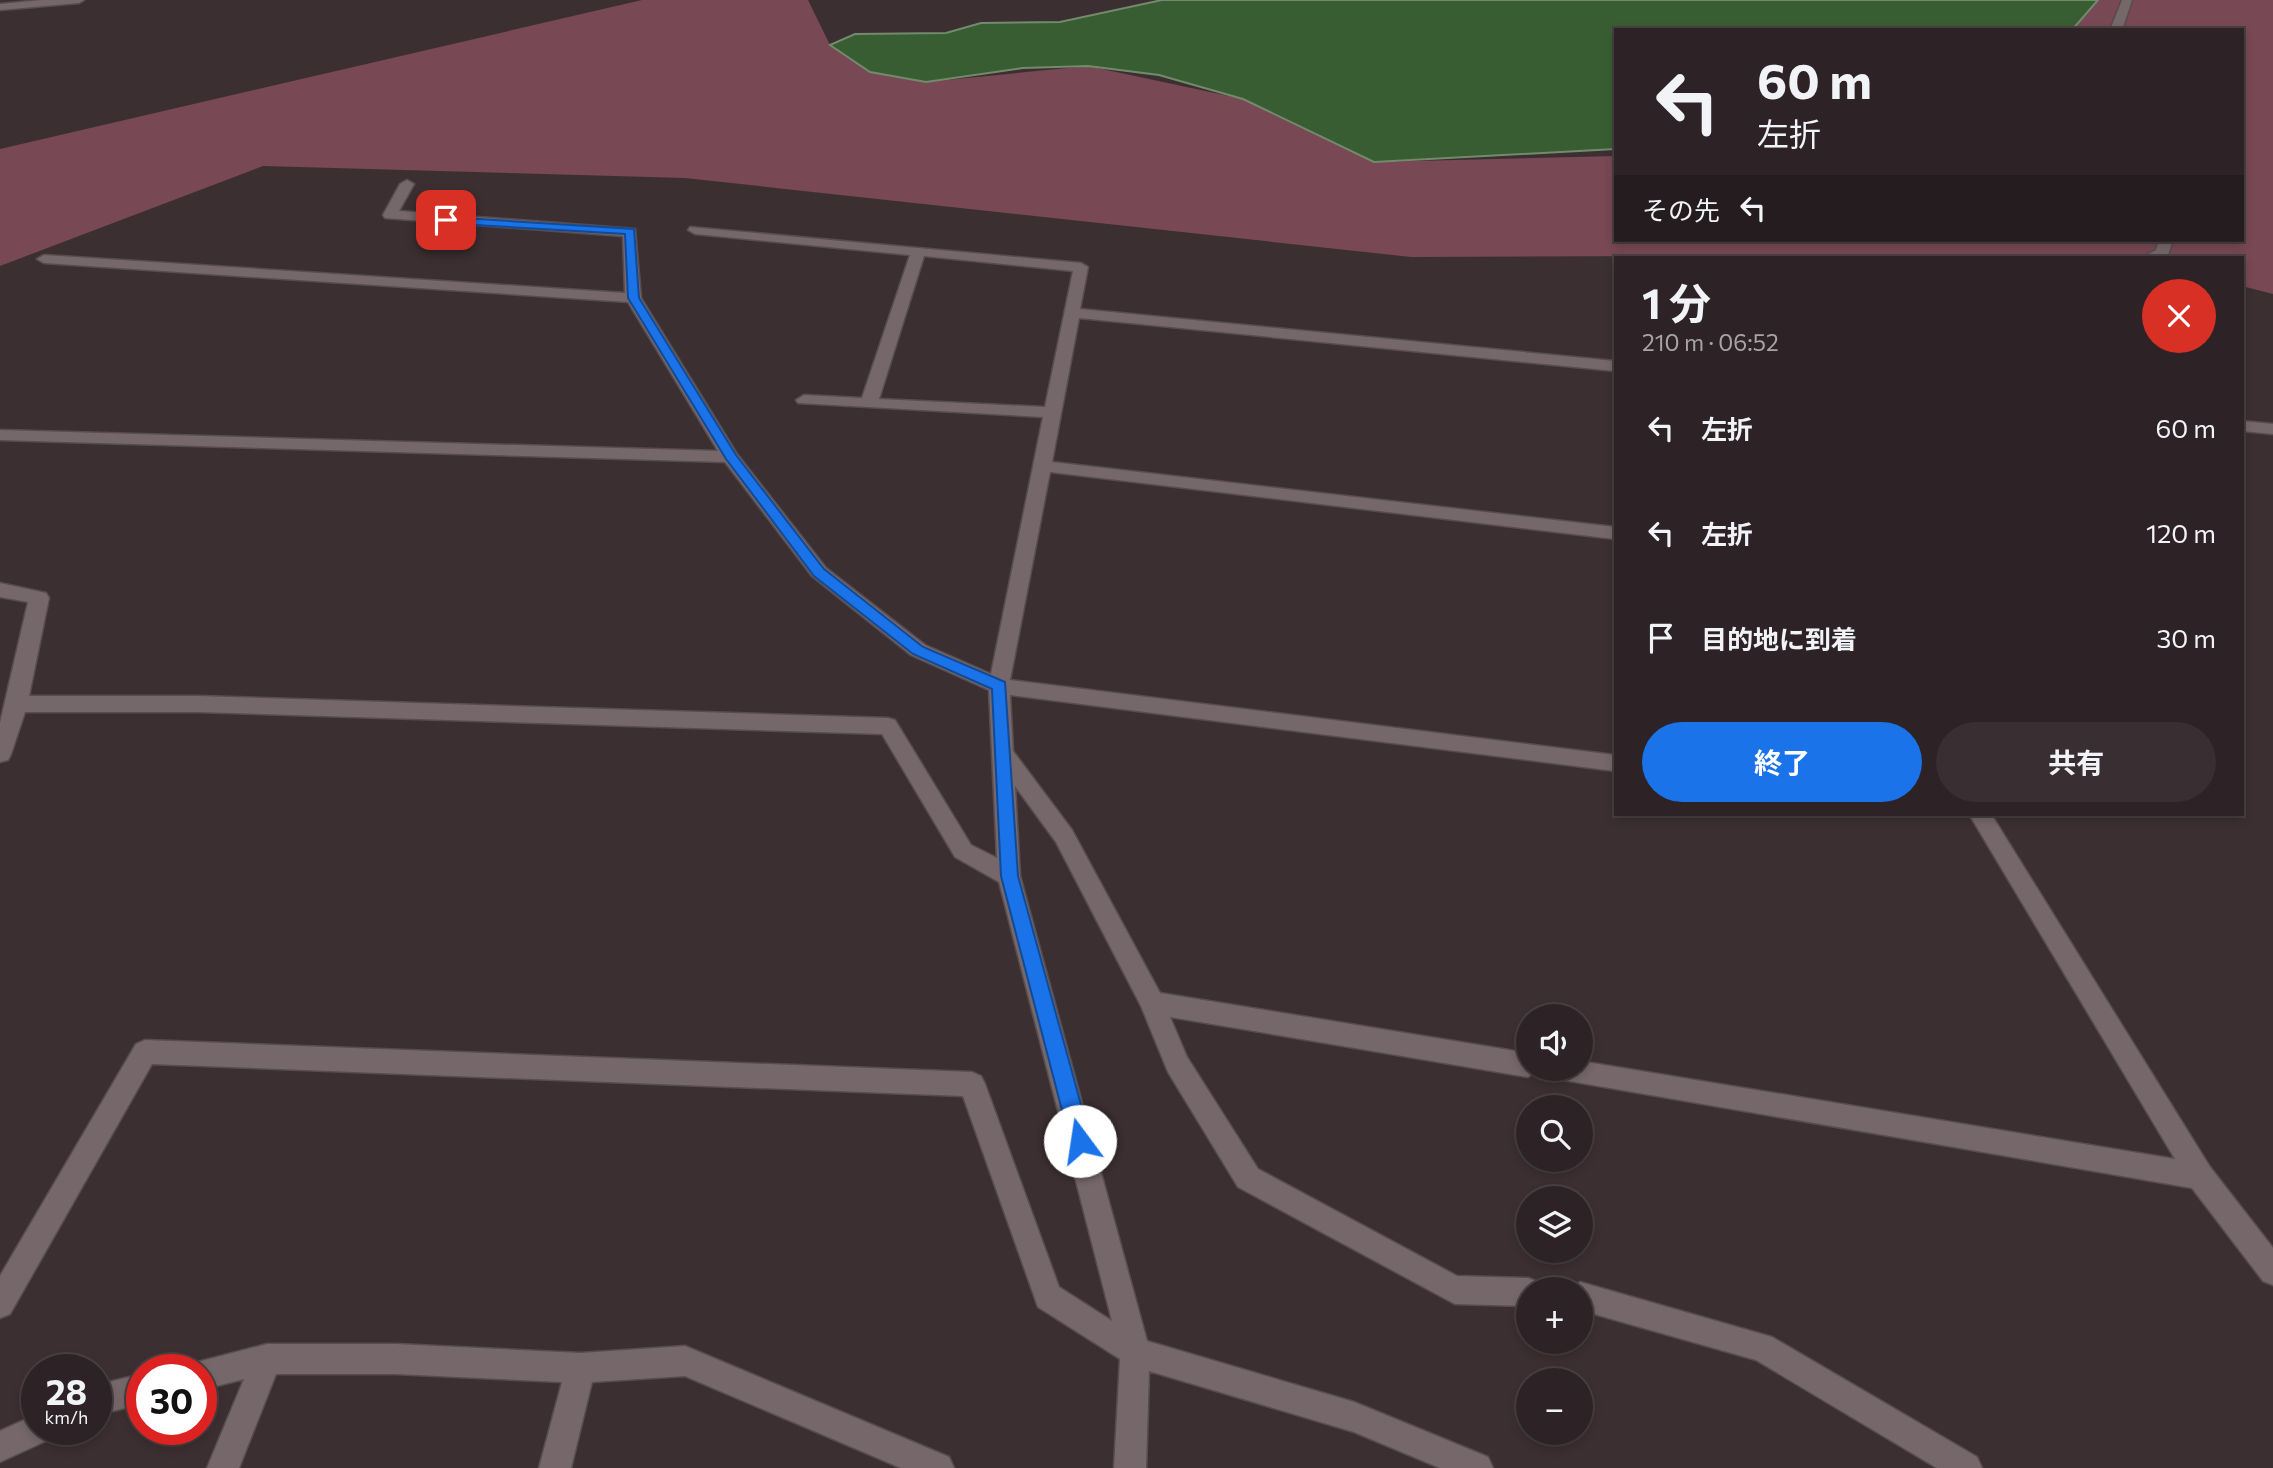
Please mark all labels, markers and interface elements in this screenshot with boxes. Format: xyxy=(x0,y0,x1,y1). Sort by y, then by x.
text: 60 m xyxy=(1757,49,1872,109)
icon: left xyxy=(1642,56,1733,147)
text: 左折 xyxy=(1757,113,1821,153)
icon: left xyxy=(1734,189,1772,227)
pin xyxy=(416,190,476,250)
text: その先 xyxy=(1642,194,1720,225)
icon: arrive xyxy=(427,201,465,239)
text: 1 分 xyxy=(1642,276,1711,328)
button: close xyxy=(2142,279,2216,353)
text: 210 m · 06:52 xyxy=(1642,328,1779,356)
icon: left xyxy=(1642,409,1680,447)
text: 60 m xyxy=(2156,412,2216,443)
text: 左折 xyxy=(1701,413,1753,444)
icon: left xyxy=(1642,514,1680,552)
text: 120 m xyxy=(2146,517,2216,548)
text: 左折 xyxy=(1701,518,1753,549)
icon: arrive xyxy=(1642,619,1680,657)
text: 30 m xyxy=(2157,622,2216,653)
text: 目的地に到着 xyxy=(1701,623,1857,654)
button: 終了 xyxy=(1642,722,1922,802)
button: 共有 xyxy=(1936,722,2216,802)
map controls xyxy=(1516,1004,1593,1445)
button: sound xyxy=(1516,1004,1593,1081)
button: search xyxy=(1516,1095,1593,1172)
position arrow xyxy=(1043,1104,1117,1178)
button: layers xyxy=(1516,1186,1593,1263)
button: + xyxy=(1516,1277,1593,1354)
speed limit sign: 30 xyxy=(126,1354,217,1445)
button: − xyxy=(1516,1368,1593,1445)
text: 28 xyxy=(46,1369,87,1412)
text: km/h xyxy=(45,1406,88,1428)

